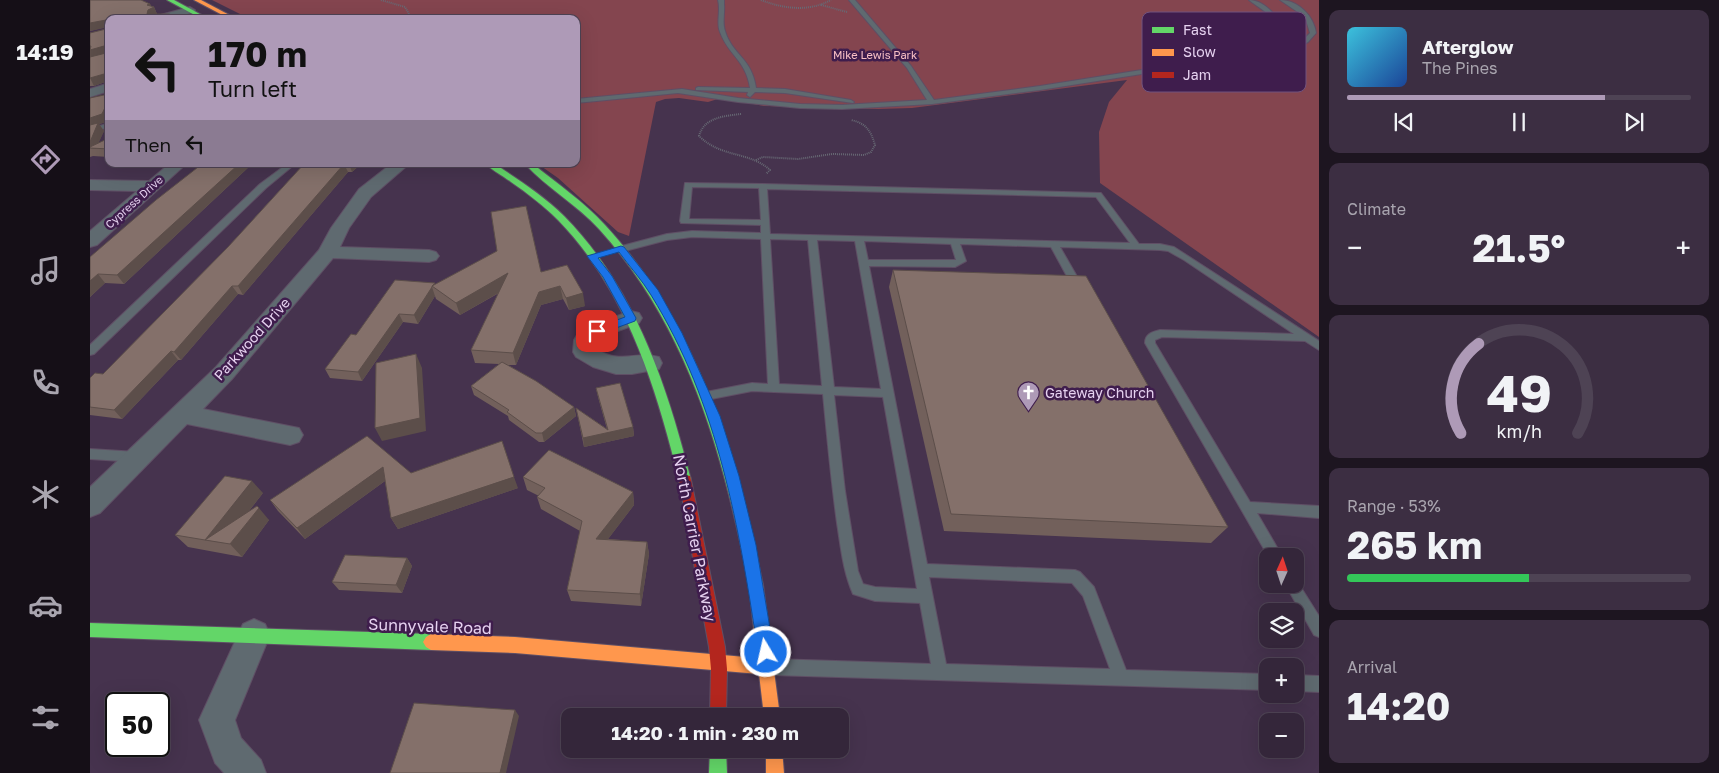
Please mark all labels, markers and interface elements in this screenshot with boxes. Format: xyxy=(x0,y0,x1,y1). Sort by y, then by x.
legend xyxy=(1142,12,1306,92)
text: Fast xyxy=(1183,21,1212,38)
text: 170 m xyxy=(208,33,307,75)
icon: left xyxy=(125,35,190,100)
text: Afterglow xyxy=(1422,35,1513,58)
text: 14:19 xyxy=(16,38,74,65)
text: Slow xyxy=(1183,43,1216,60)
park label: Mike Lewis Park xyxy=(833,48,917,61)
text: The Pines xyxy=(1422,58,1497,78)
text: Jam xyxy=(1183,66,1211,83)
text: Turn left xyxy=(208,75,297,102)
icon: previous xyxy=(1390,108,1418,136)
icon: pause xyxy=(1505,108,1533,136)
icon: next xyxy=(1620,108,1648,136)
icon: left xyxy=(181,130,209,158)
text: Then xyxy=(125,133,171,156)
icon: directions xyxy=(28,142,63,177)
street label: Cypress Drive xyxy=(102,172,165,231)
text: Climate xyxy=(1347,199,1406,219)
text: 21.5° xyxy=(1473,225,1565,270)
text: − xyxy=(1347,231,1362,264)
text: + xyxy=(1676,231,1691,264)
icon: music xyxy=(28,253,63,288)
street label: Parkwood Drive xyxy=(210,294,293,383)
pin xyxy=(576,310,618,352)
icon: arrive xyxy=(583,317,611,345)
text: 49 xyxy=(1486,361,1552,423)
icon: phone xyxy=(28,365,63,400)
church icon: Gateway Church xyxy=(1017,381,1041,412)
place label: Gateway Church xyxy=(1045,384,1154,401)
text: km/h xyxy=(1496,420,1542,442)
street label: North Carrier Parkway xyxy=(669,453,721,623)
icon: climate xyxy=(28,477,63,512)
text: Range · 53% xyxy=(1347,496,1441,516)
text: 265 km xyxy=(1347,522,1482,567)
north arrow xyxy=(1259,548,1304,592)
map controls xyxy=(1259,548,1304,758)
icon: car xyxy=(28,588,63,623)
button: layers xyxy=(1259,603,1304,648)
street label: Sunnyvale Road xyxy=(368,614,492,638)
position arrow xyxy=(739,625,791,677)
text: Arrival xyxy=(1347,657,1397,677)
button: + xyxy=(1259,658,1304,703)
text: 14:20 xyxy=(1347,683,1450,728)
speed limit sign: 50 xyxy=(105,692,170,757)
icon: filters xyxy=(28,700,63,735)
button: − xyxy=(1259,713,1304,758)
text: 14:20 · 1 min · 230 m xyxy=(611,721,799,744)

